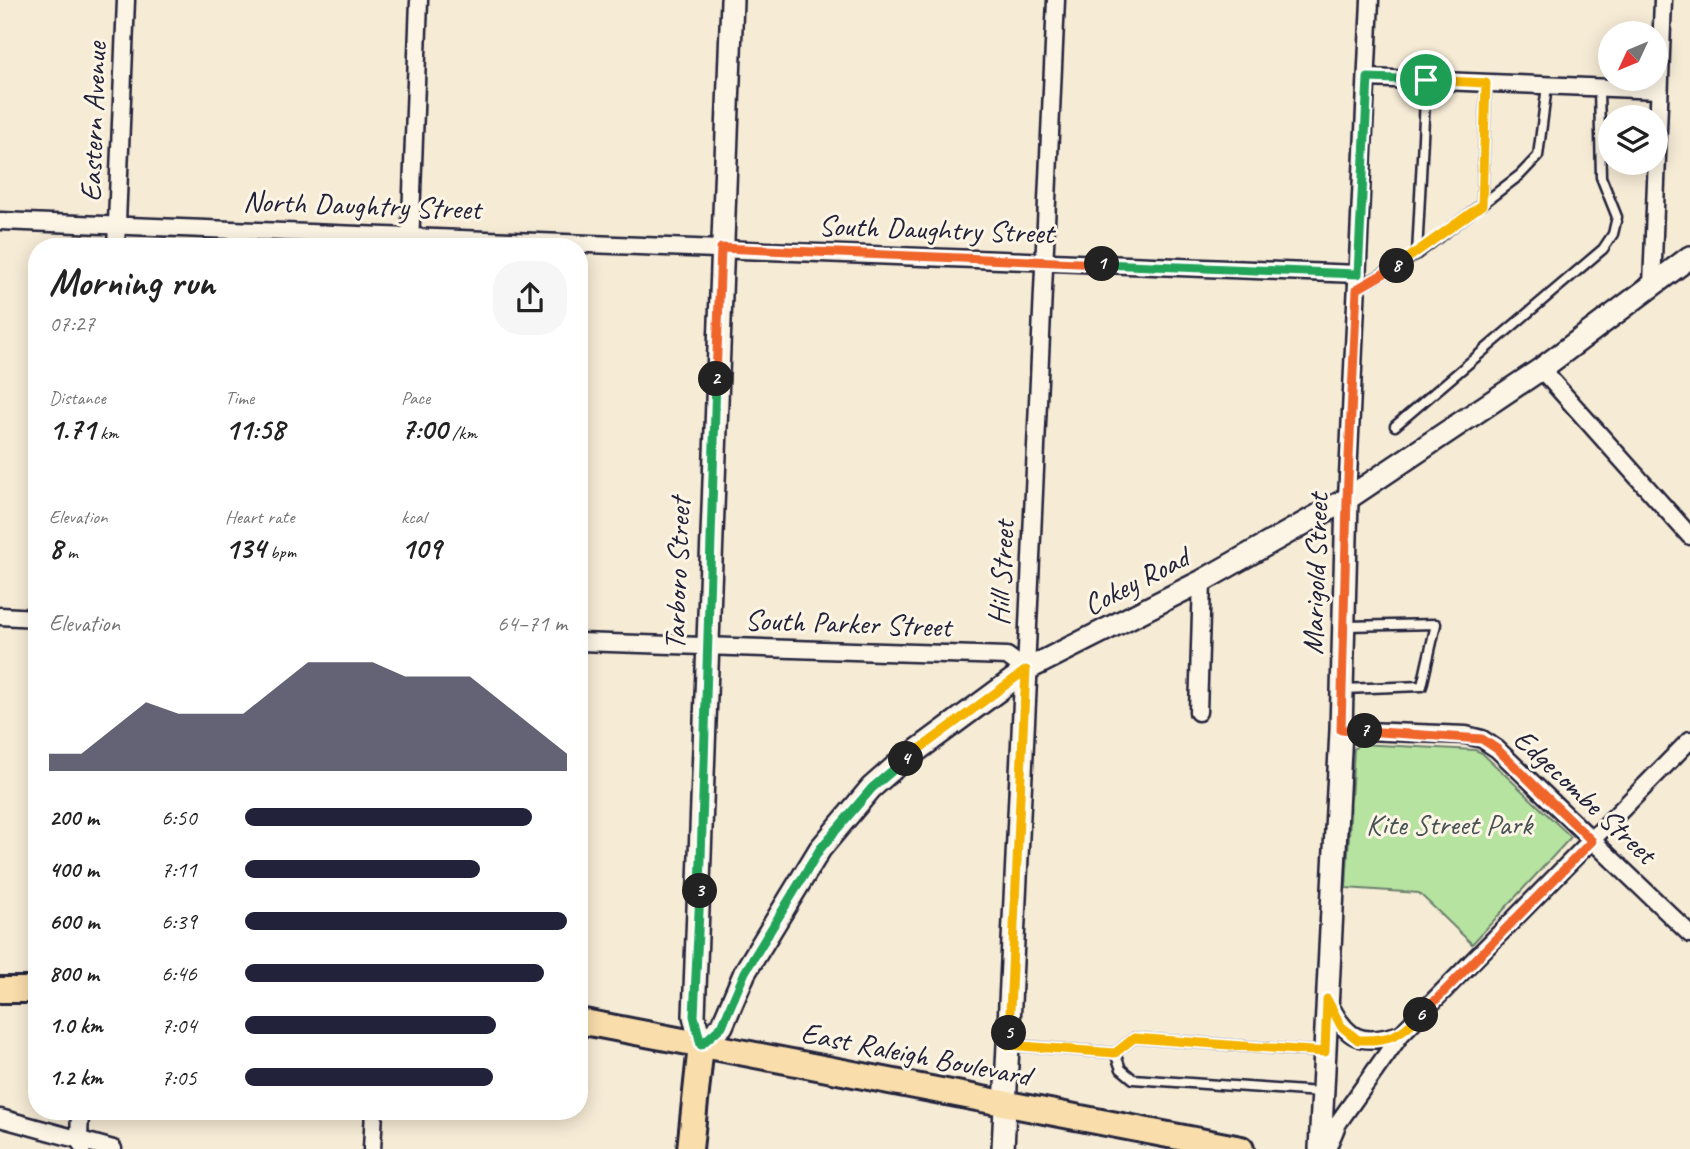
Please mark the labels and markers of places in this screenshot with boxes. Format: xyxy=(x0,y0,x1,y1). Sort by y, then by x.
pin xyxy=(1396,50,1456,110)
pin: 1 xyxy=(1084,246,1120,282)
pin: 8 xyxy=(1380,248,1414,284)
pin: 2 xyxy=(698,362,734,396)
pin: 7 xyxy=(1348,714,1382,748)
pin: 4 xyxy=(888,742,923,776)
pin: 3 xyxy=(682,874,718,908)
pin: 6 xyxy=(1404,998,1438,1032)
pin: 5 xyxy=(992,1016,1026,1050)

